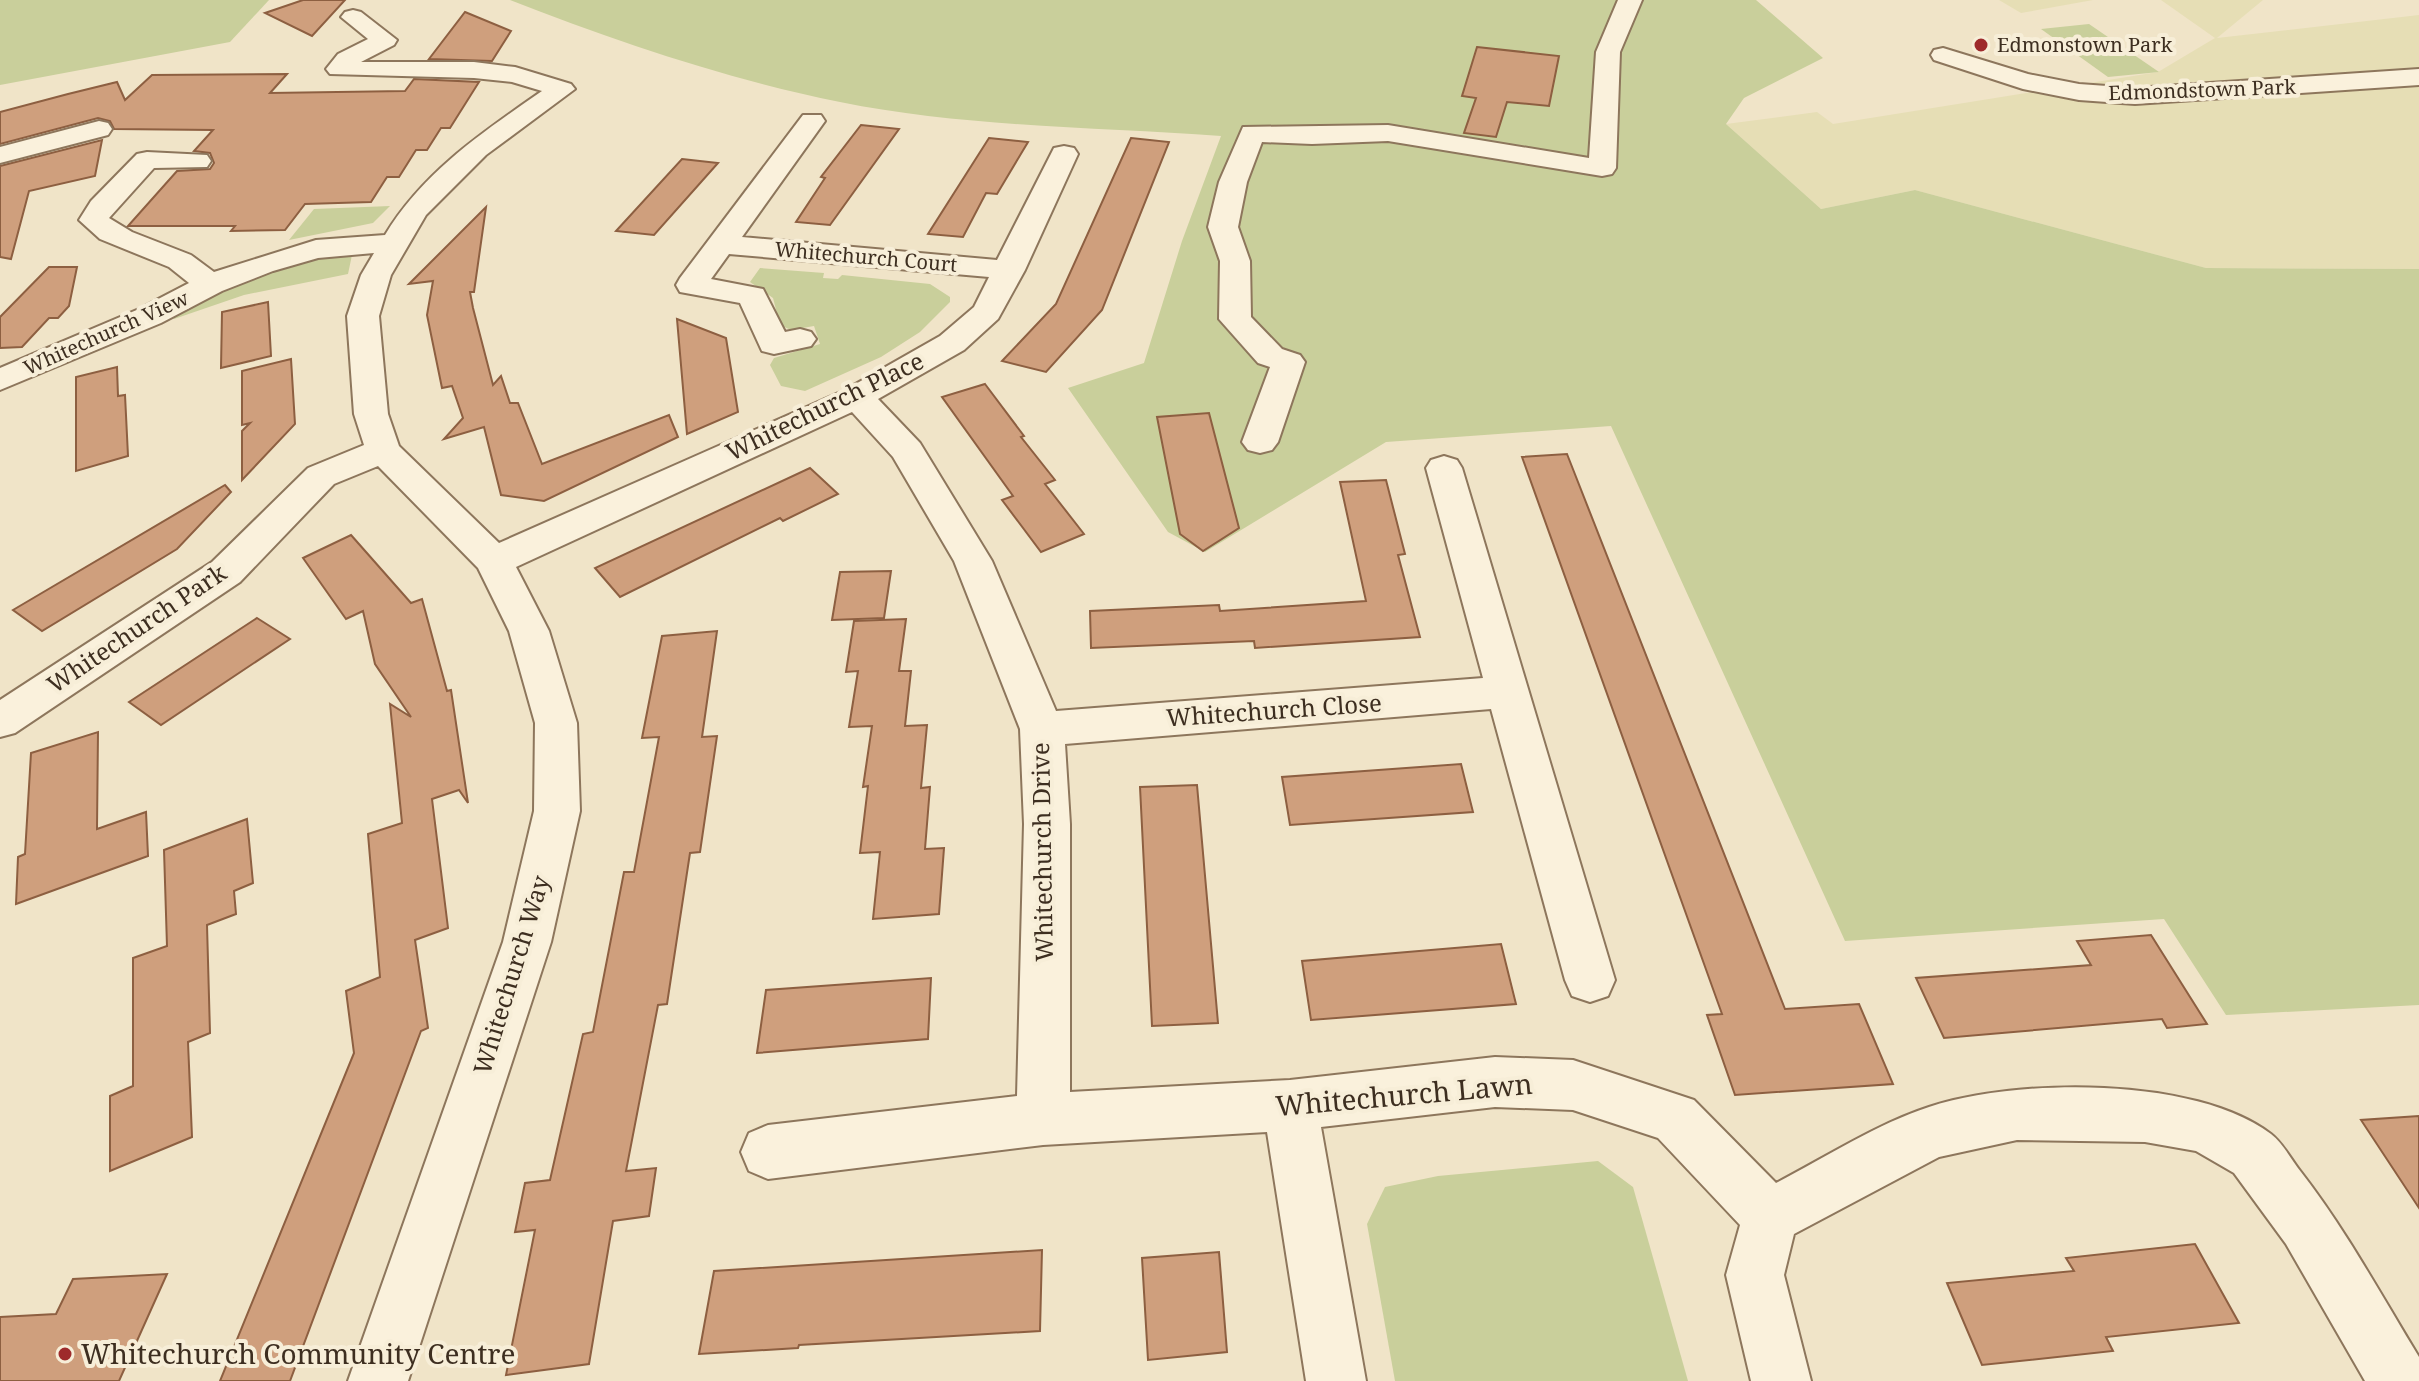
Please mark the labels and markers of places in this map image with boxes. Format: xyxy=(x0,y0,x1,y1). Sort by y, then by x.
place label: Edmonstown Park xyxy=(1997,31,2173,58)
marker: Edmonstown Park xyxy=(1972,36,1990,54)
place label: Whitechurch Community Centre xyxy=(81,1334,516,1372)
marker: Whitechurch Community Centre xyxy=(56,1345,74,1363)

